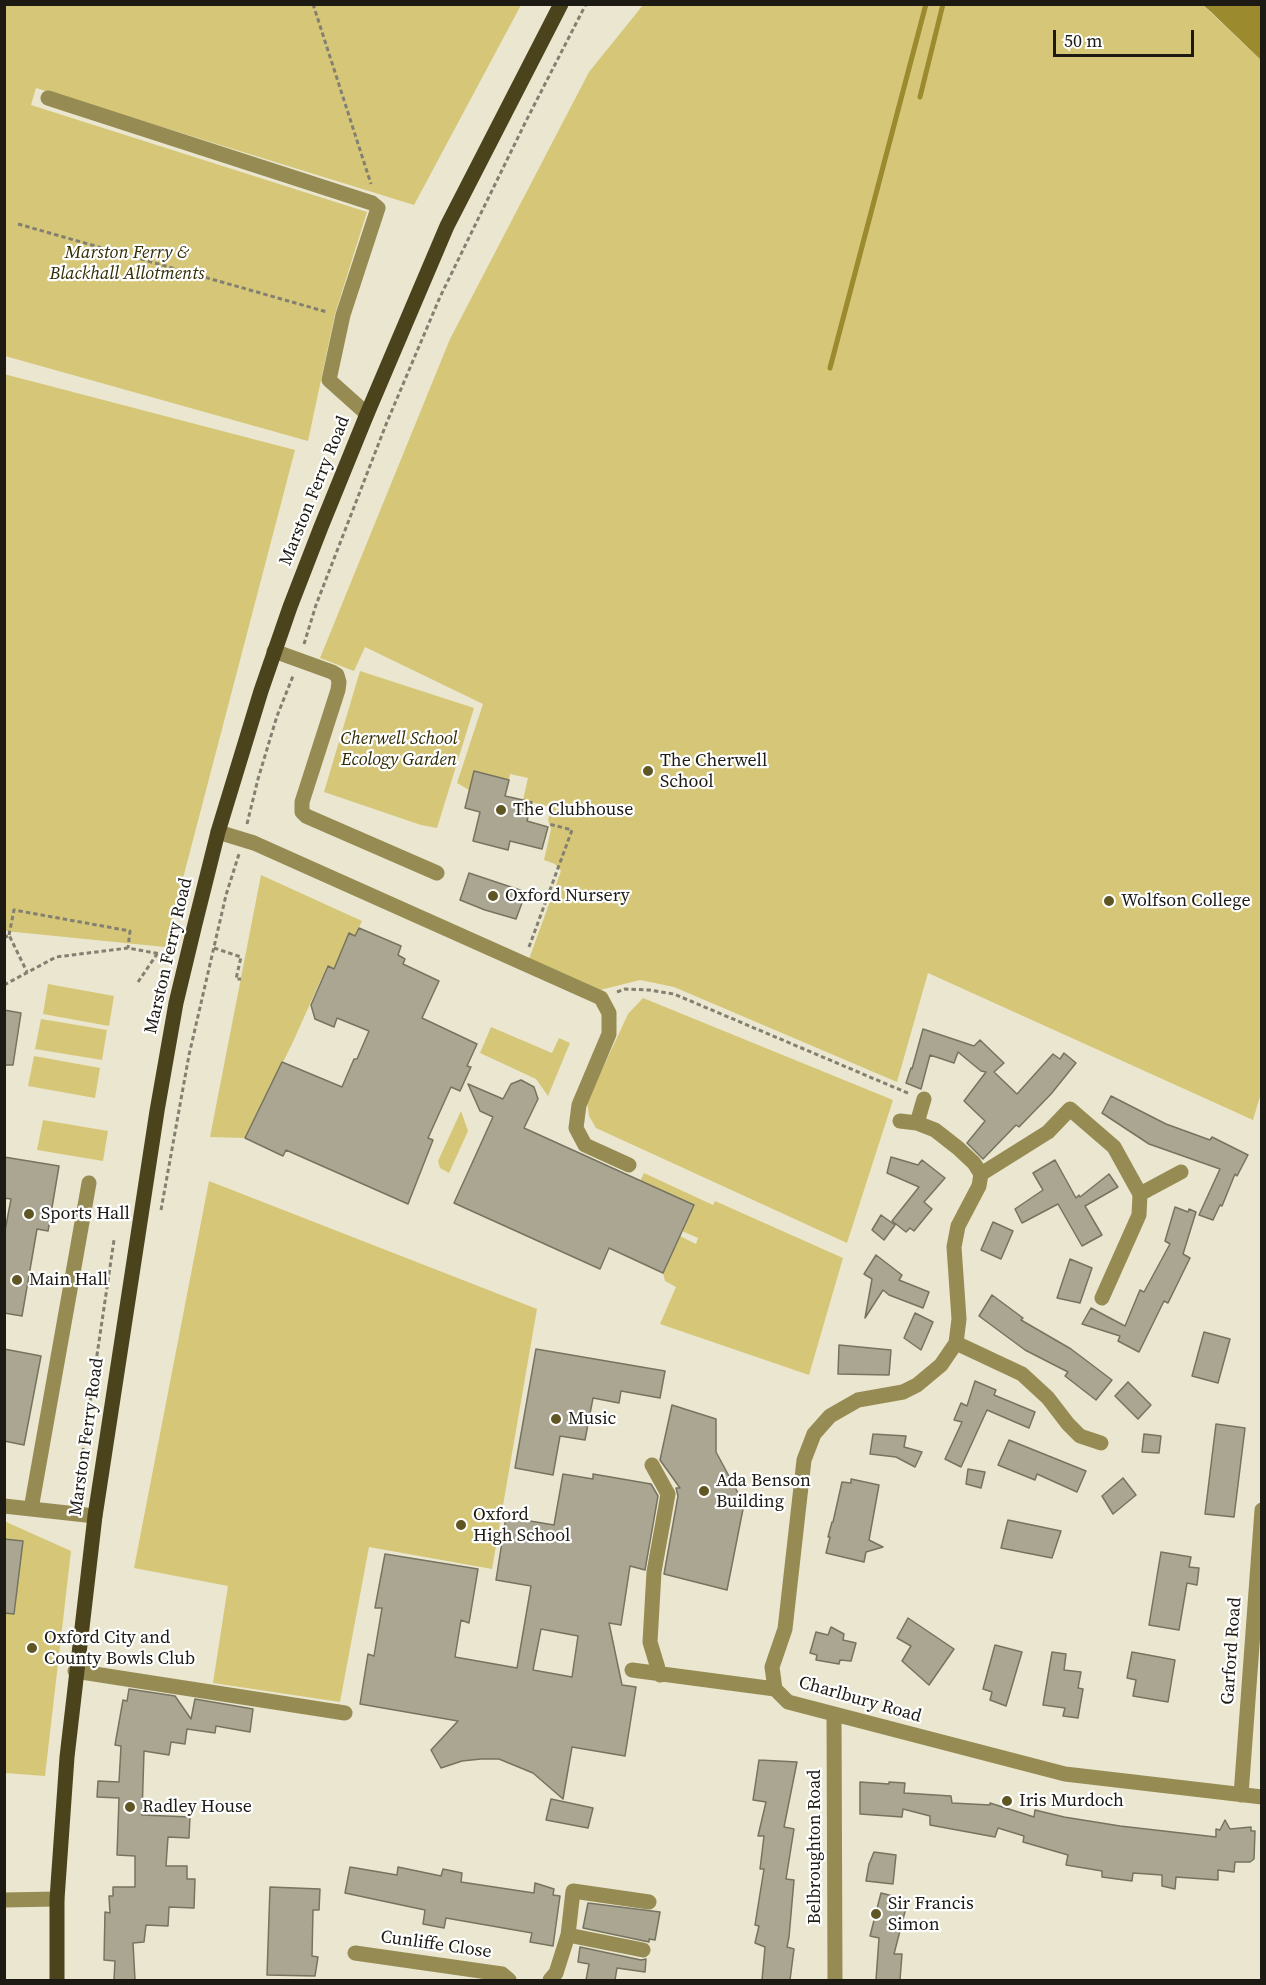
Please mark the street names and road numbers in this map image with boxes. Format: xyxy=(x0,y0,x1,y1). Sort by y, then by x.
street label: Marston Ferry Road xyxy=(275,413,355,569)
street label: Marston Ferry Road xyxy=(141,876,197,1036)
street label: Marston Ferry Road xyxy=(65,1357,109,1517)
street label: Garford Road xyxy=(1217,1597,1247,1705)
street label: Charlbury Road xyxy=(796,1672,924,1728)
street label: Belbroughton Road xyxy=(804,1769,826,1925)
street label: Cunliffe Close xyxy=(379,1927,493,1963)

